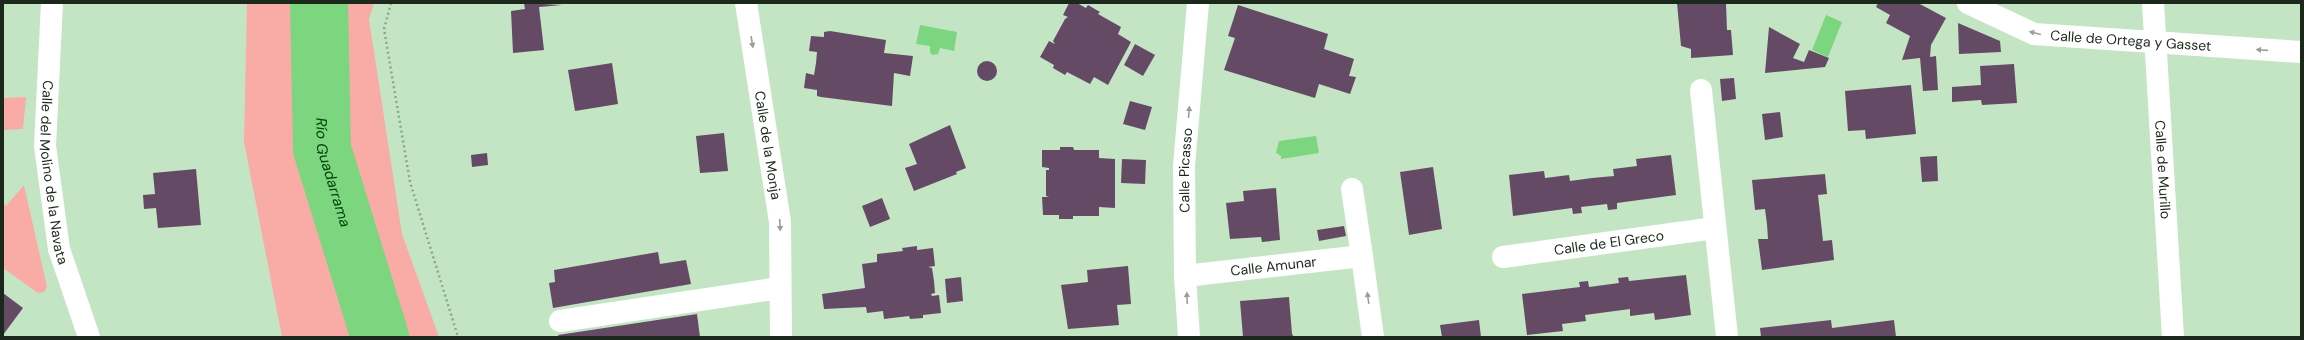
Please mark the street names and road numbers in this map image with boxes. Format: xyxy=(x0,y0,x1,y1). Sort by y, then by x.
street label: Calle de Ortega y Gasset xyxy=(2050,26,2212,55)
street label: Calle del Molino de la Navata xyxy=(36,80,73,267)
street label: Calle de la Monja xyxy=(751,90,785,201)
street label: Calle de Murillo xyxy=(2151,120,2175,220)
street label: Calle Picasso xyxy=(1175,127,1196,213)
street label: Calle de El Greco xyxy=(1553,226,1665,259)
street label: Calle Amunar xyxy=(1230,252,1317,280)

